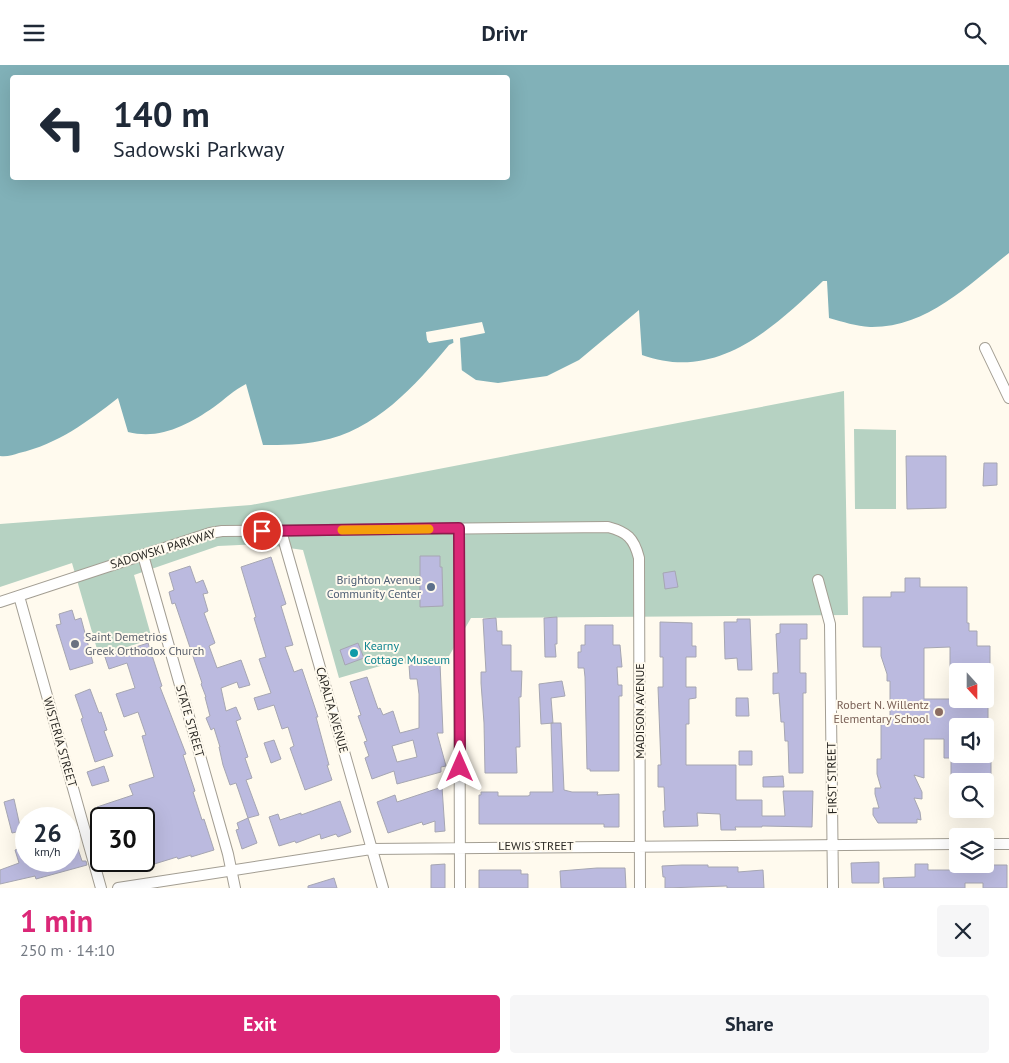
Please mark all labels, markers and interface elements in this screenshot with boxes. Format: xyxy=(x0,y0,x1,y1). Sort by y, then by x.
icon: menu xyxy=(20,19,48,47)
text: Drivr xyxy=(481,19,528,47)
icon: search xyxy=(961,19,989,47)
text: 140 m xyxy=(113,91,210,137)
icon: left xyxy=(30,95,95,160)
text: Sadowski Parkway xyxy=(113,135,285,163)
pin xyxy=(241,510,283,552)
icon: arrive xyxy=(248,517,276,545)
street label: SADOWSKI PARKWAY xyxy=(108,525,218,572)
place label: Brighton Avenue Community Center xyxy=(327,572,421,601)
marker: Brighton Avenue Community Center xyxy=(425,581,437,593)
place label: Saint Demetrios Greek Orthodox Church xyxy=(85,629,204,658)
marker: Saint Demetrios Greek Orthodox Church xyxy=(69,638,81,650)
place label: Kearny Cottage Museum xyxy=(364,638,450,667)
marker: Kearny Cottage Museum xyxy=(348,647,360,659)
street label: MADISON AVENUE xyxy=(632,663,647,759)
north arrow xyxy=(949,663,994,707)
map controls xyxy=(949,663,994,873)
street label: CAPALTA AVENUE xyxy=(313,665,352,754)
street label: STATE STREET xyxy=(173,683,208,759)
street label: WISTERIA STREET xyxy=(40,695,81,789)
place label: Robert N. Willentz Elementary School xyxy=(833,697,929,726)
marker: Robert N. Willentz Elementary School xyxy=(933,706,945,718)
button: sound xyxy=(949,718,994,763)
position arrow xyxy=(433,740,485,792)
street label: FIRST STREET xyxy=(823,741,840,814)
button: search xyxy=(949,773,994,818)
speed limit sign: 30 xyxy=(90,807,155,872)
text: 26 xyxy=(33,817,62,849)
button: layers xyxy=(949,828,994,873)
street label: LEWIS STREET xyxy=(498,838,574,853)
text: km/h xyxy=(34,844,61,859)
text: 1 min xyxy=(20,901,93,940)
button: close xyxy=(937,905,989,957)
text: 250 m · 14:10 xyxy=(20,940,115,960)
button: Exit xyxy=(20,995,500,1053)
button: Share xyxy=(510,995,989,1053)

